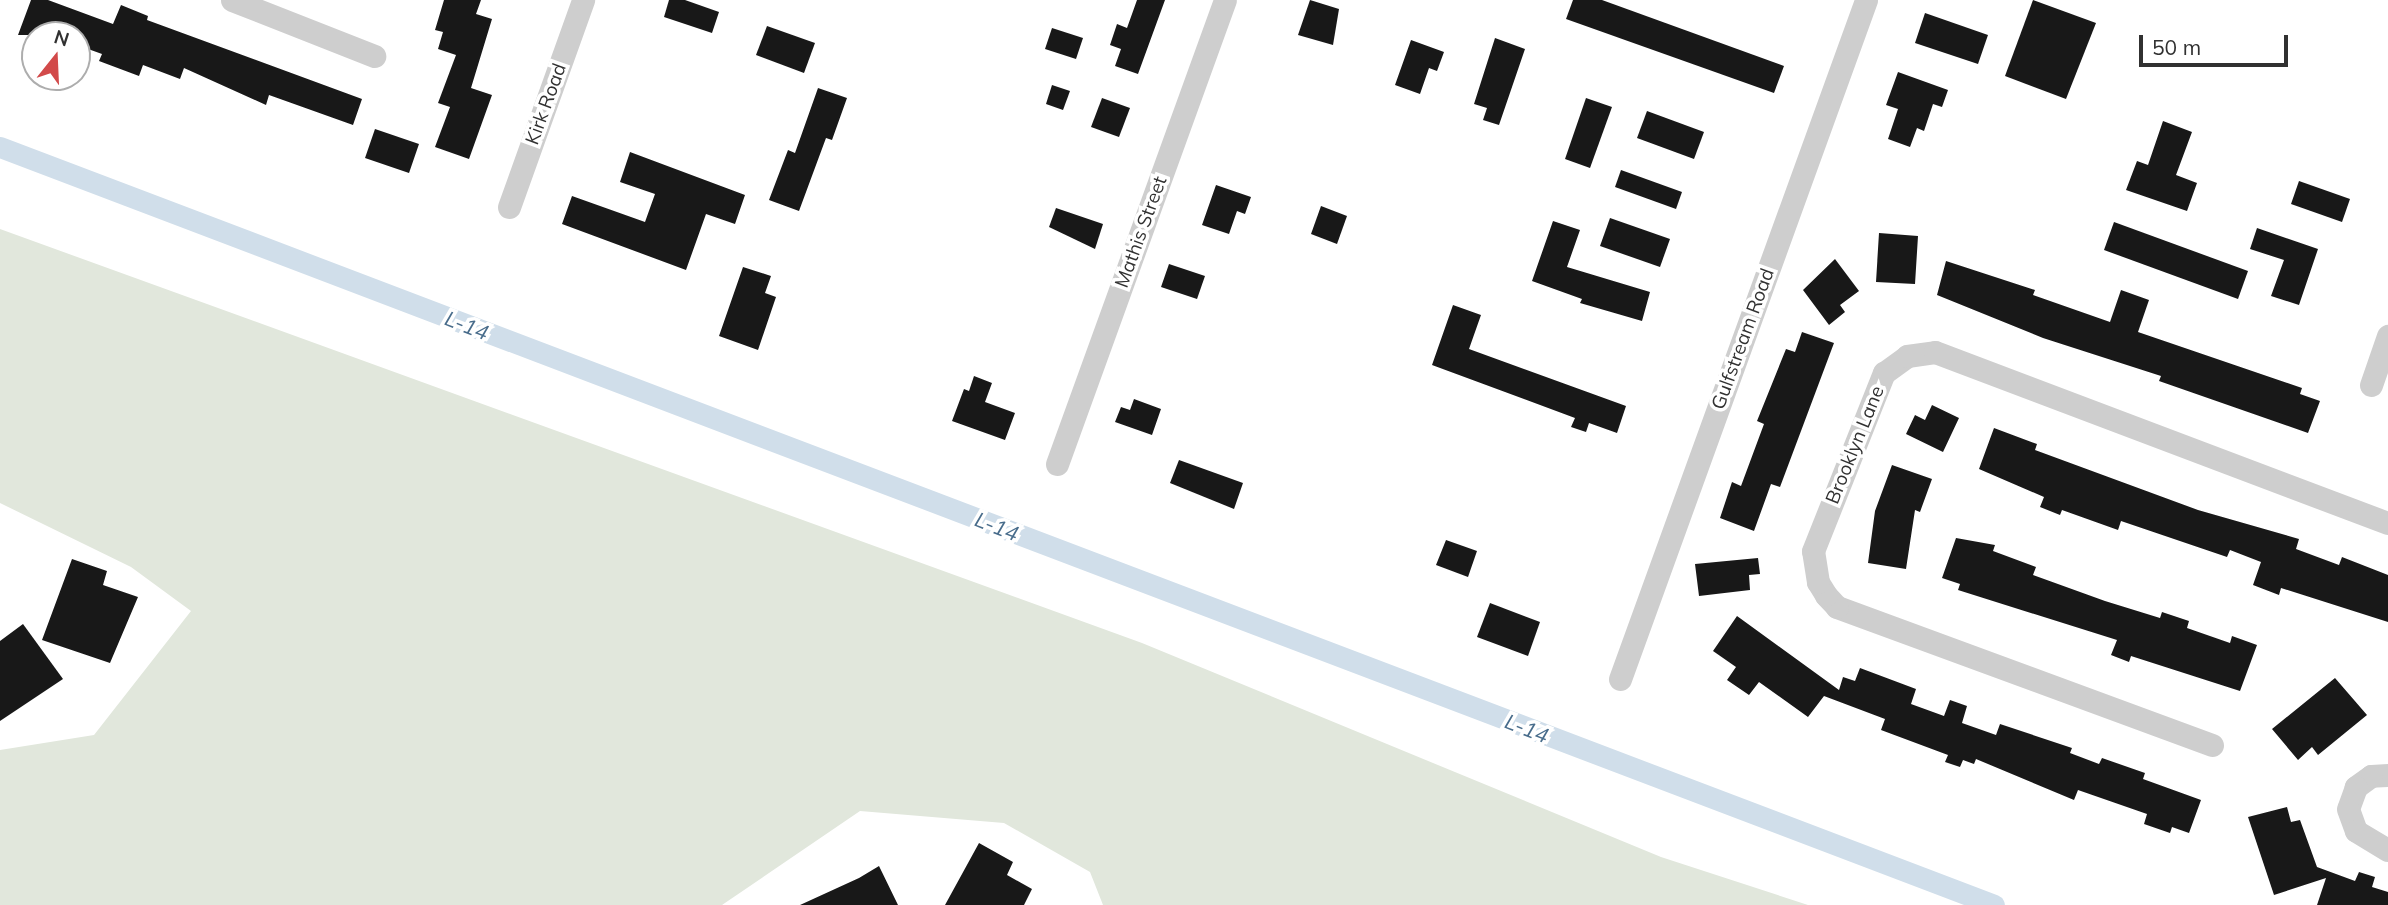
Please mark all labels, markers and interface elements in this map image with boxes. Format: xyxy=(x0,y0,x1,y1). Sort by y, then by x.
north arrow xyxy=(21,21,91,91)
scale bar xyxy=(2143,21,2292,65)
text: N xyxy=(51,24,72,52)
text: 50 m xyxy=(2152,34,2201,60)
street label: Kirk Road xyxy=(521,60,571,148)
street label: Mathis Street xyxy=(1110,173,1172,291)
street label: Gulfstream Road xyxy=(1707,265,1779,413)
water label: L-14 xyxy=(442,305,492,345)
street label: Brooklyn Lane xyxy=(1821,383,1889,507)
water label: L-14 xyxy=(972,506,1022,546)
water label: L-14 xyxy=(1502,708,1552,748)

